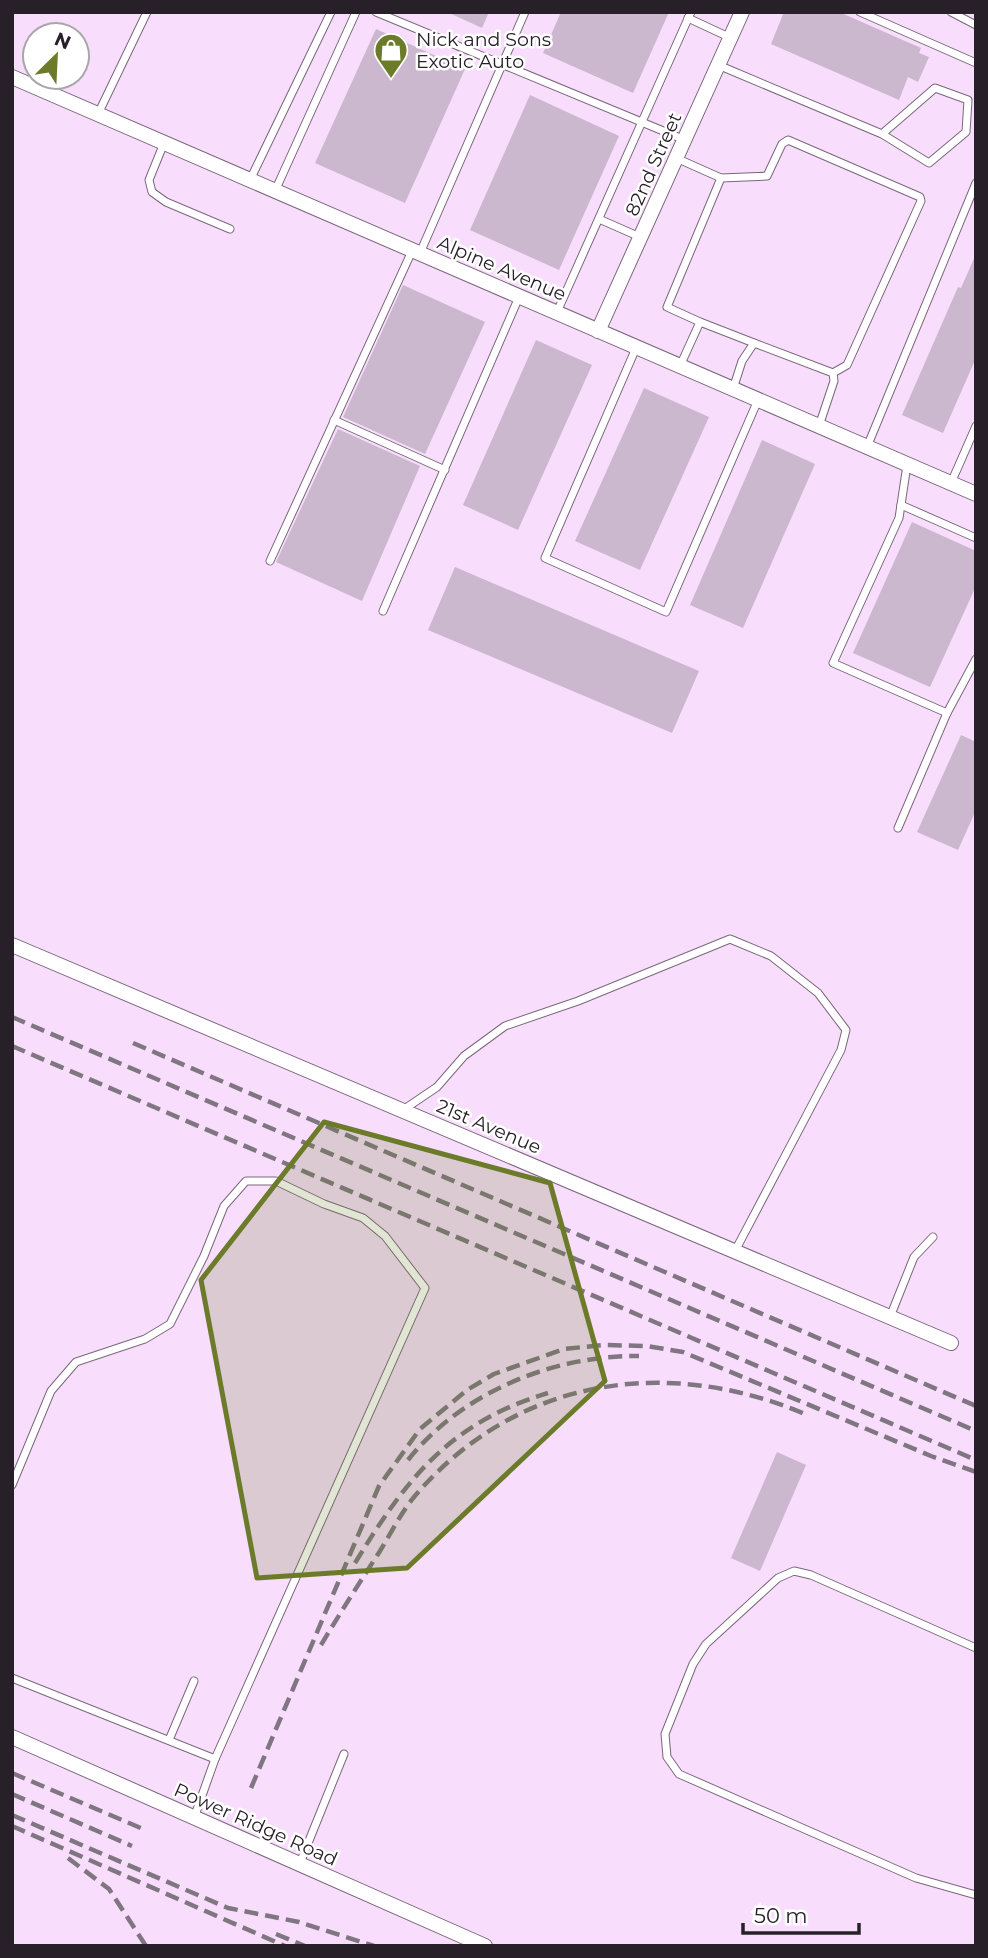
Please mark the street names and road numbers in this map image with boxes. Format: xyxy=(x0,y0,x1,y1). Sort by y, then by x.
street label: 82nd Street xyxy=(620,109,687,220)
street label: Alpine Avenue xyxy=(434,231,570,306)
street label: 21st Avenue xyxy=(433,1094,545,1159)
street label: Power Ridge Road xyxy=(171,1778,341,1871)

